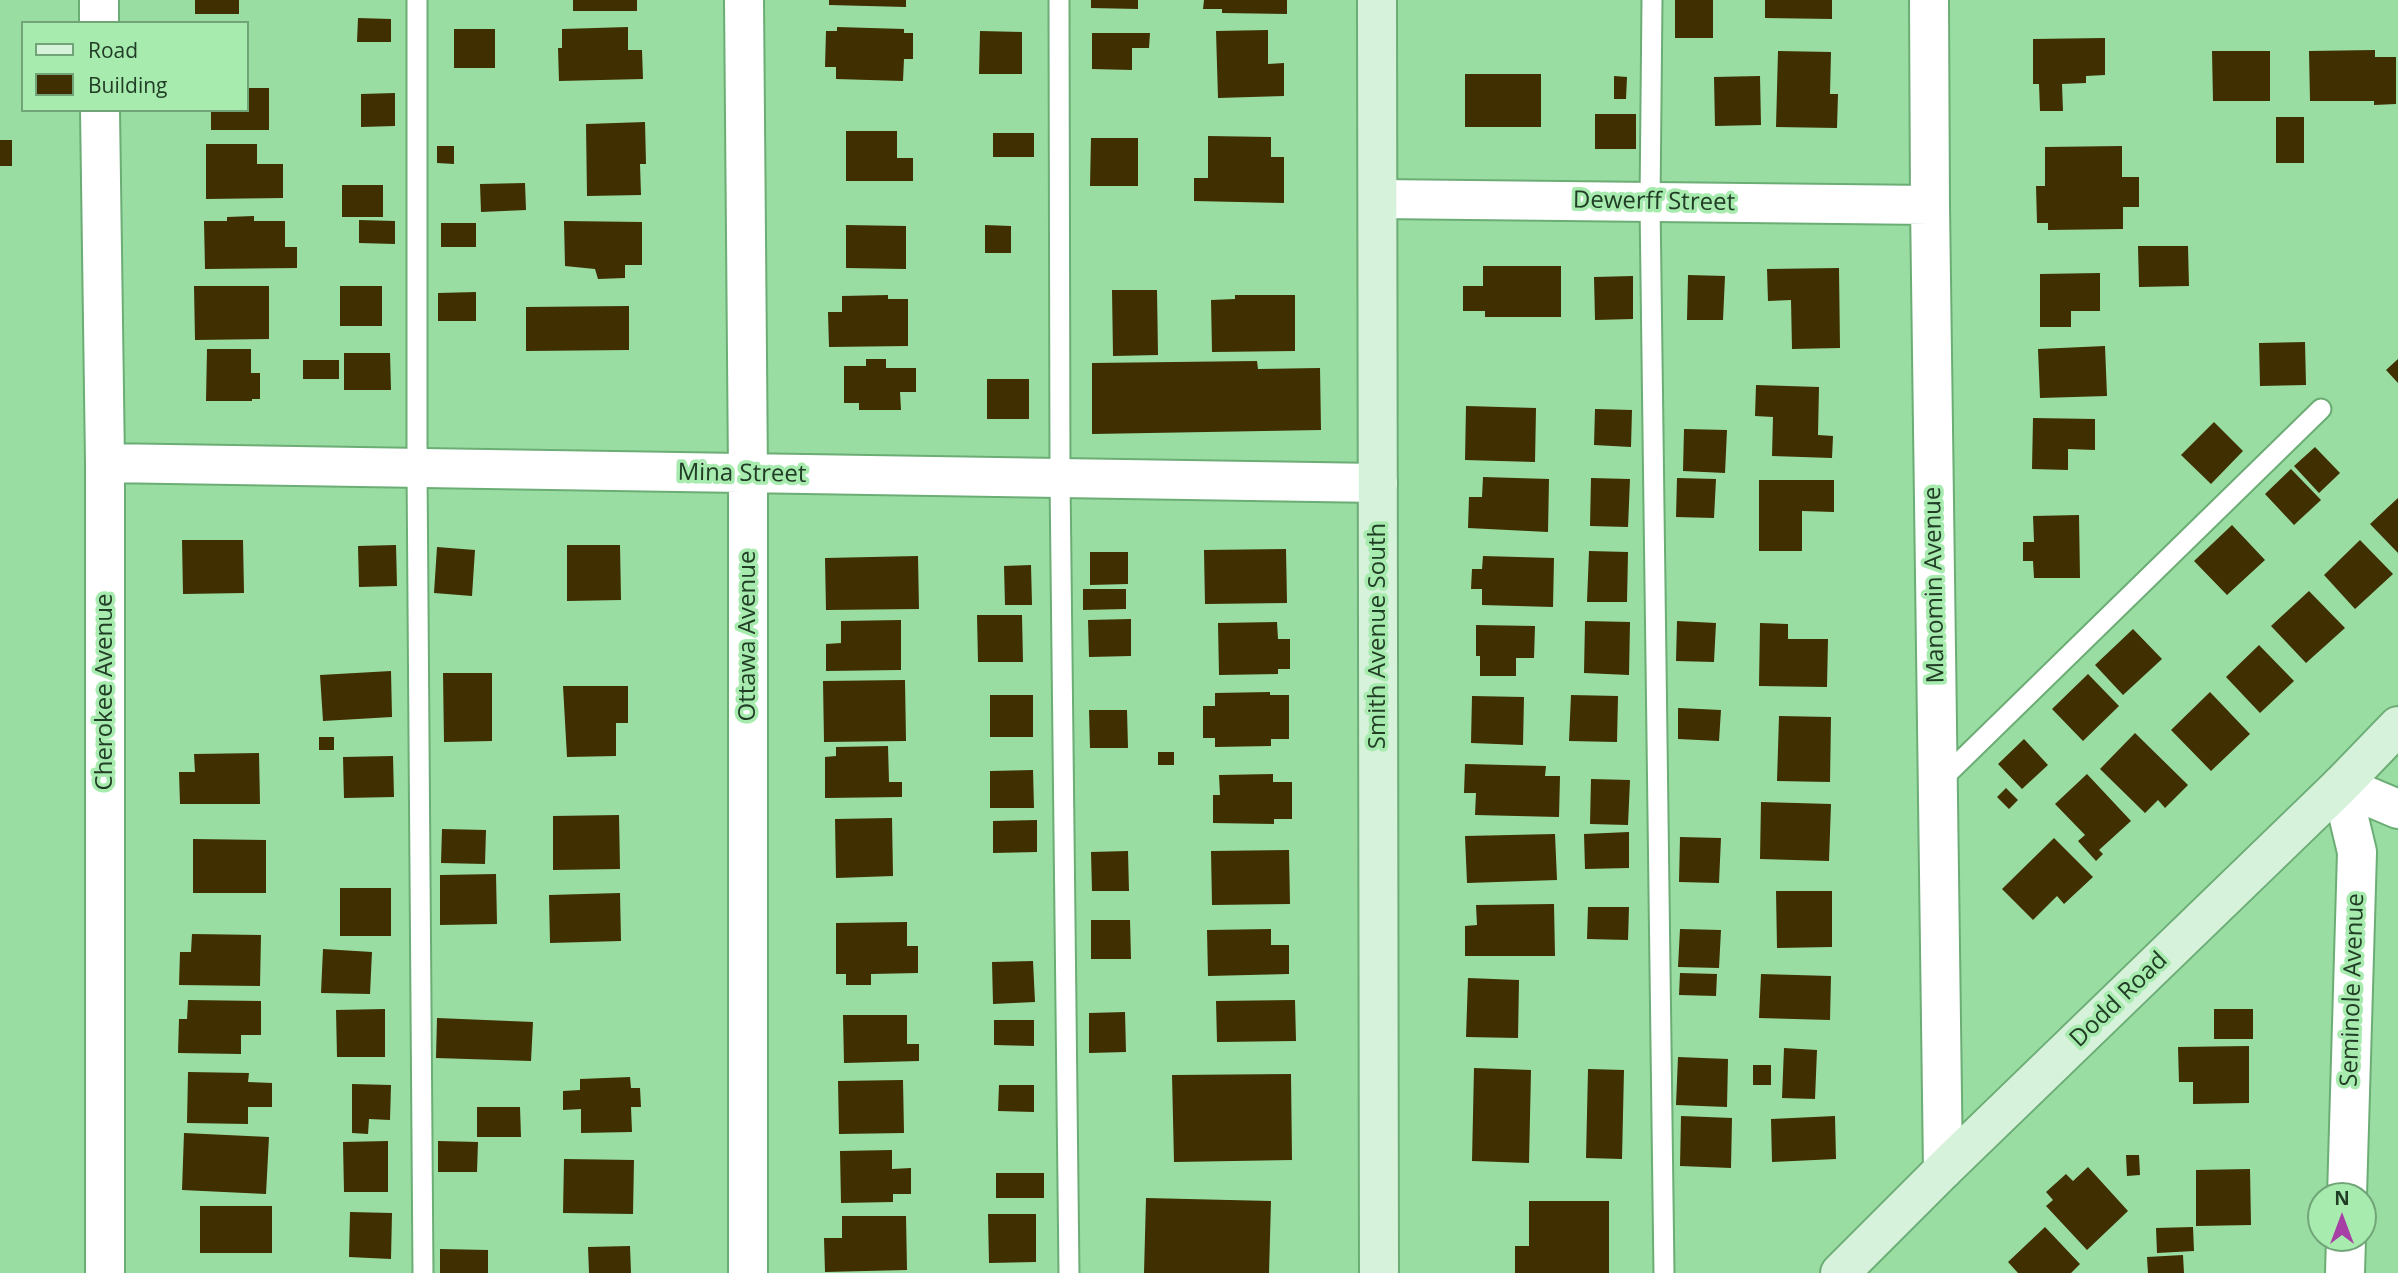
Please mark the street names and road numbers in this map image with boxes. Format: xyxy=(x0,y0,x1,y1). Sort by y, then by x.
street label: Dewerff Street xyxy=(1573,186,1735,218)
street label: Mina Street xyxy=(677,458,807,490)
street label: Manomin Avenue xyxy=(1919,486,1951,684)
street label: Smith Avenue South xyxy=(1364,523,1392,749)
street label: Ottawa Avenue xyxy=(734,551,762,721)
street label: Cherokee Avenue xyxy=(91,594,119,790)
street label: Seminole Avenue xyxy=(2335,893,2371,1087)
street label: Dodd Road xyxy=(2064,946,2174,1054)

